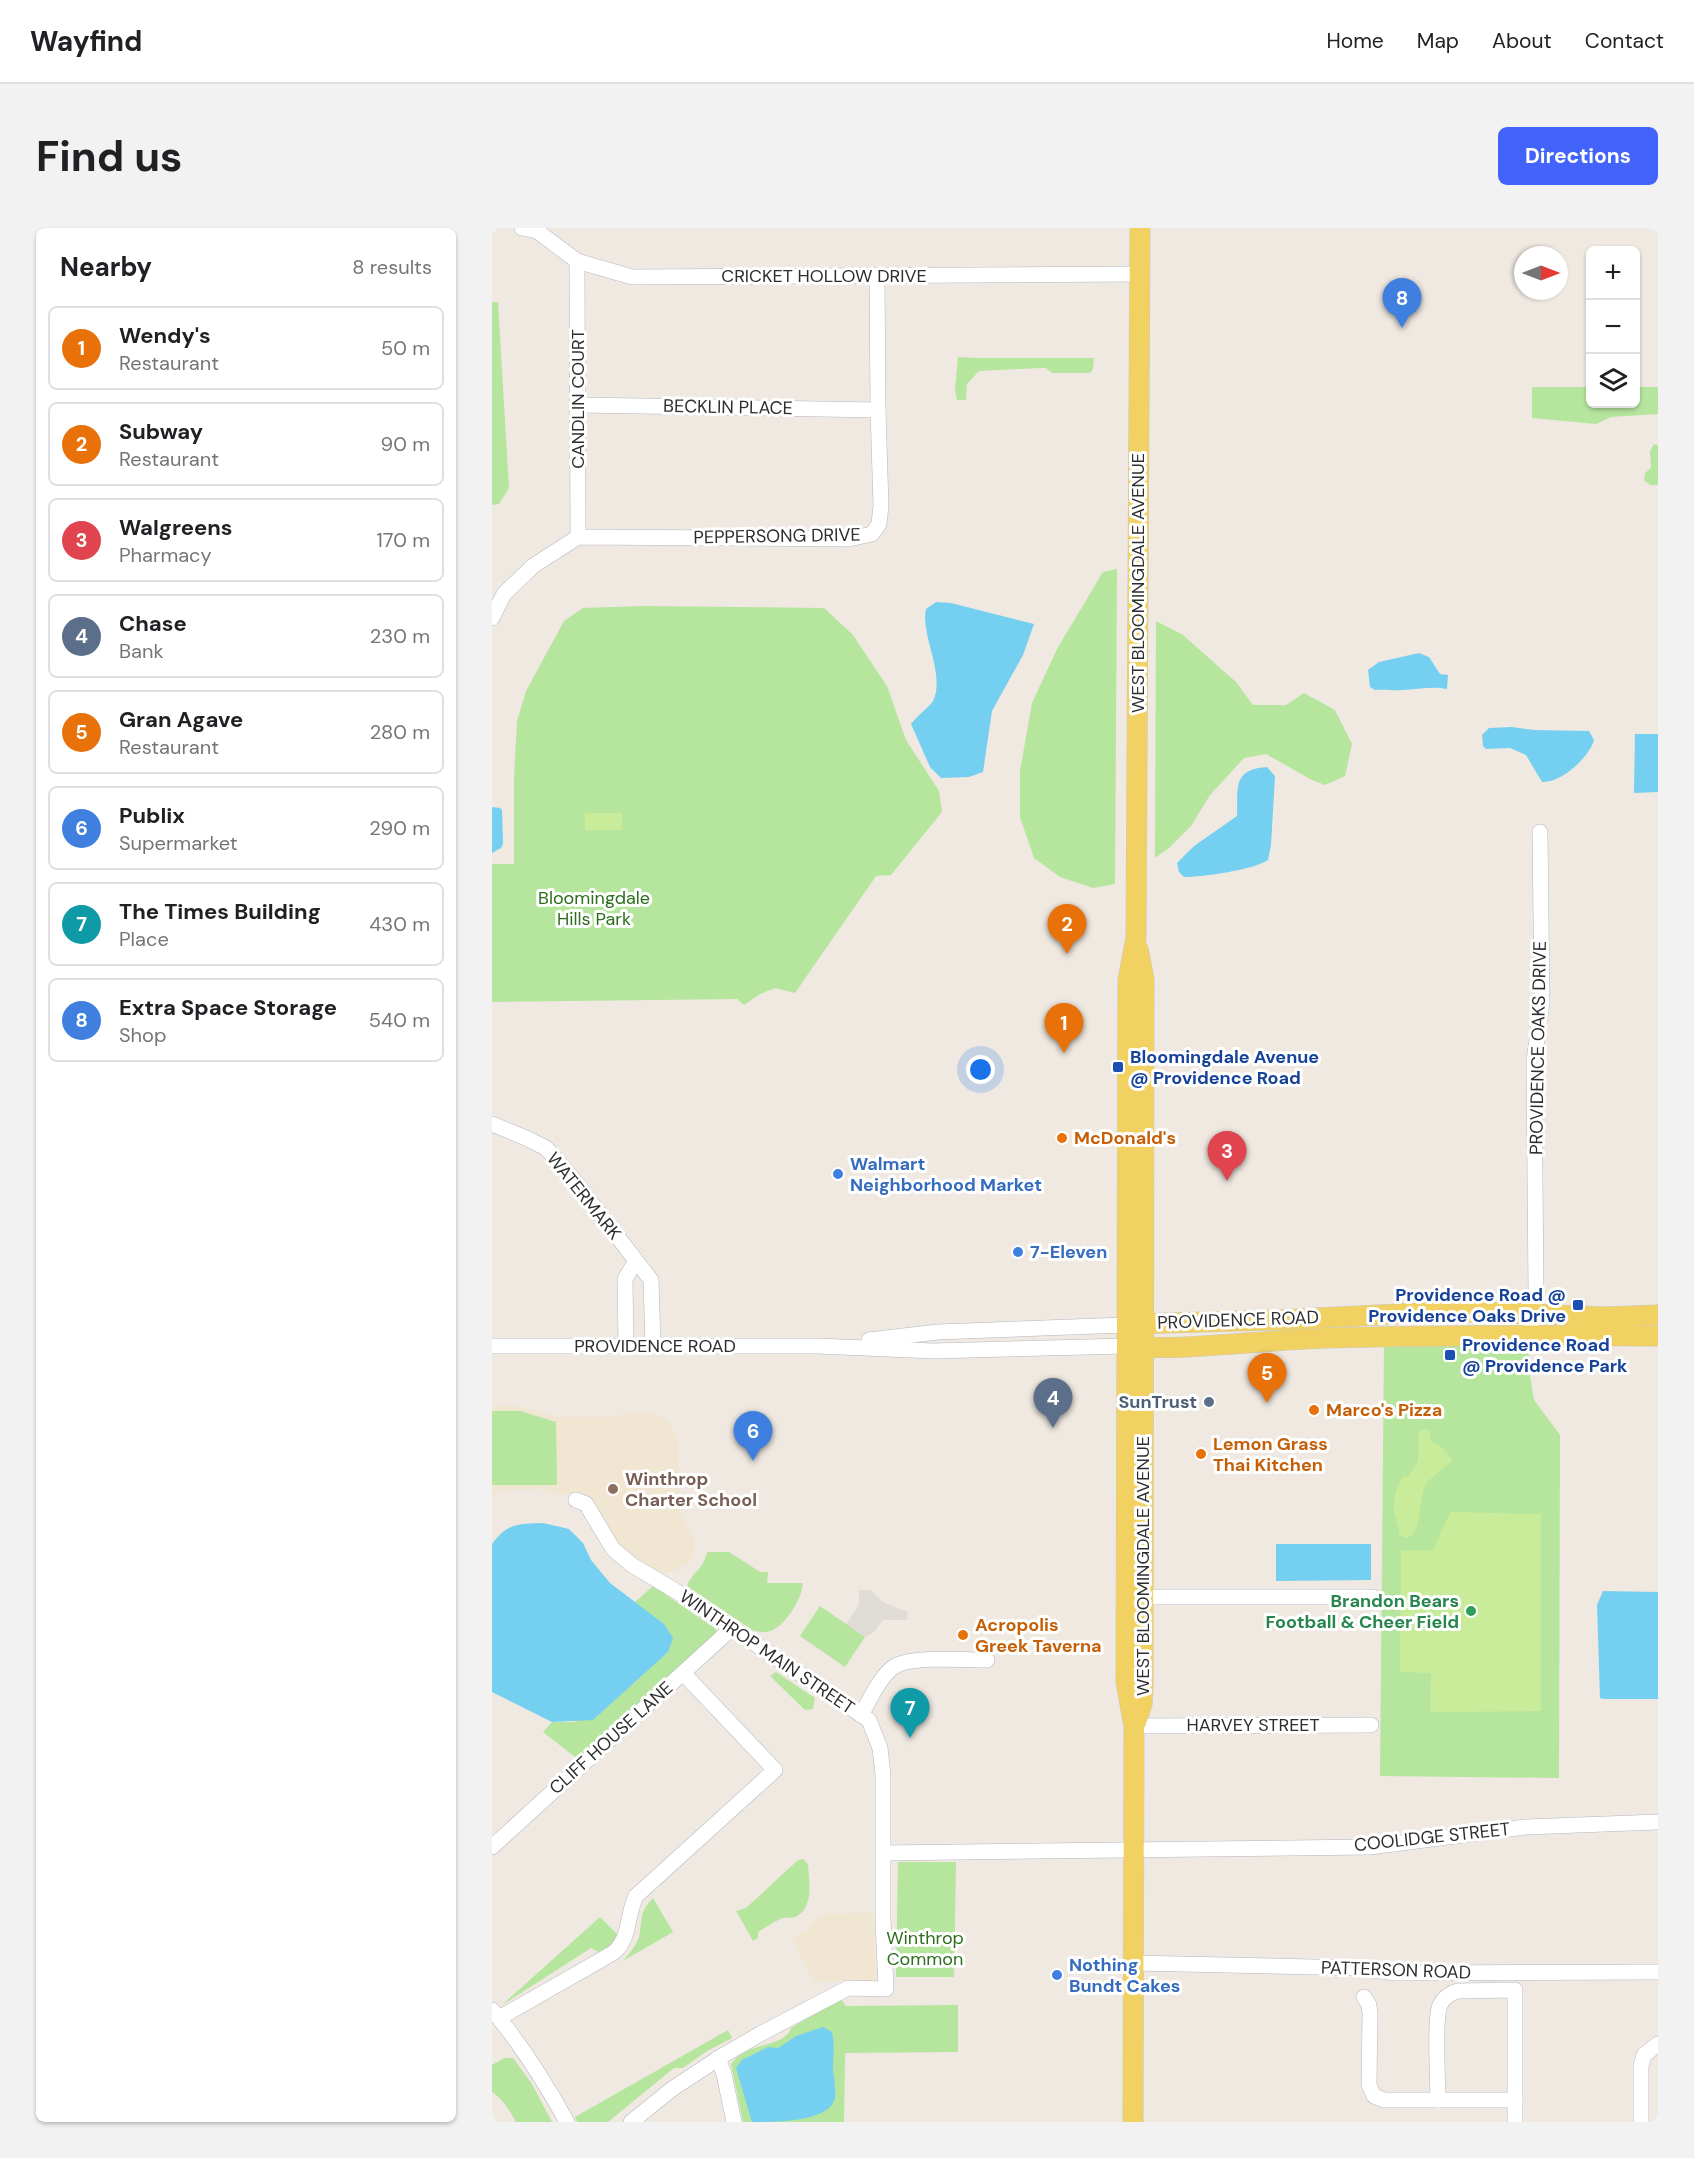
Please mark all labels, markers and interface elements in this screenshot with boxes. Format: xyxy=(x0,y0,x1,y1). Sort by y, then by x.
text: Wayfind xyxy=(30,23,142,60)
text: Home xyxy=(1326,27,1384,55)
text: Map xyxy=(1417,27,1459,55)
text: About xyxy=(1492,27,1552,55)
text: Contact xyxy=(1585,27,1664,55)
button: Directions xyxy=(1498,127,1658,185)
text: Find us xyxy=(36,129,182,184)
north arrow xyxy=(1514,246,1568,300)
map controls xyxy=(1586,246,1640,408)
button: + xyxy=(1586,246,1640,300)
text: Nearby xyxy=(60,250,152,284)
text: 8 results xyxy=(352,254,432,280)
street label: CRICKET HOLLOW DRIVE xyxy=(721,264,927,288)
pin: 8 xyxy=(1382,279,1422,328)
button: − xyxy=(1586,300,1640,354)
text: Wendy's xyxy=(119,321,211,350)
street label: CANDLIN COURT xyxy=(566,329,590,469)
text: 1 xyxy=(78,335,85,361)
text: 50 m xyxy=(381,335,430,361)
text: Restaurant xyxy=(119,350,219,376)
button: layers xyxy=(1586,354,1640,408)
street label: BECKLIN PLACE xyxy=(663,394,793,420)
text: Subway xyxy=(119,417,203,446)
text: 2 xyxy=(76,431,87,457)
text: 90 m xyxy=(381,431,430,457)
text: Restaurant xyxy=(119,446,219,472)
street label: WEST BLOOMINGDALE AVENUE xyxy=(1126,453,1150,713)
text: Walgreens xyxy=(119,513,233,542)
street label: PEPPERSONG DRIVE xyxy=(693,523,861,549)
text: 3 xyxy=(75,527,88,553)
text: 170 m xyxy=(377,527,430,553)
text: Pharmacy xyxy=(119,542,212,568)
text: Chase xyxy=(119,609,187,638)
text: 4 xyxy=(75,623,88,649)
text: 230 m xyxy=(370,623,430,649)
text: Bank xyxy=(119,638,164,664)
text: Gran Agave xyxy=(119,705,243,734)
text: 5 xyxy=(75,719,88,745)
text: 280 m xyxy=(370,719,430,745)
text: Restaurant xyxy=(119,734,219,760)
text: Publix xyxy=(119,801,185,830)
text: 6 xyxy=(75,815,88,841)
text: 290 m xyxy=(369,815,430,841)
text: Supermarket xyxy=(119,830,238,856)
park label: Bloomingdale Hills Park xyxy=(538,886,650,931)
text: The Times Building xyxy=(119,897,321,926)
pin: 2 xyxy=(1048,904,1086,954)
text: 7 xyxy=(76,911,87,937)
text: 430 m xyxy=(369,911,430,937)
text: Place xyxy=(119,926,169,952)
street label: PROVIDENCE OAKS DRIVE xyxy=(1524,941,1552,1155)
text: Extra Space Storage xyxy=(119,993,337,1022)
pin: 1 xyxy=(1044,1004,1084,1053)
text: 8 xyxy=(75,1007,88,1033)
text: 540 m xyxy=(369,1007,430,1033)
text: Shop xyxy=(119,1022,166,1048)
place label: Bloomingdale Avenue @ Providence Road xyxy=(1130,1045,1319,1090)
your location xyxy=(966,1055,995,1084)
marker: Bloomingdale Avenue @ Providence Road xyxy=(1111,1060,1125,1074)
place label: McDonald's xyxy=(1074,1126,1176,1150)
marker: McDonald's xyxy=(1055,1131,1069,1145)
pin: 3 xyxy=(1208,1132,1246,1181)
street label: WATERMARK xyxy=(541,1147,627,1245)
place label: Walmart Neighborhood Market xyxy=(850,1152,1042,1197)
marker: Walmart Neighborhood Market xyxy=(831,1167,845,1181)
place label: 7-Eleven xyxy=(1030,1240,1107,1264)
marker: 7-Eleven xyxy=(1011,1245,1025,1259)
place label: Providence Road @ Providence Oaks Drive xyxy=(1368,1283,1566,1328)
marker: Providence Road @ Providence Oaks Drive xyxy=(1571,1298,1585,1312)
street label: PROVIDENCE ROAD xyxy=(1157,1305,1319,1335)
place label: Providence Road @ Providence Park xyxy=(1462,1333,1628,1378)
street label: PROVIDENCE ROAD xyxy=(574,1334,736,1358)
marker: Providence Road @ Providence Park xyxy=(1443,1348,1457,1362)
pin: 5 xyxy=(1248,1354,1286,1403)
pin: 4 xyxy=(1034,1378,1072,1428)
place label: SunTrust xyxy=(1118,1390,1197,1414)
marker: SunTrust xyxy=(1202,1395,1216,1409)
place label: Marco's Pizza xyxy=(1326,1398,1442,1422)
marker: Marco's Pizza xyxy=(1307,1403,1321,1417)
pin: 6 xyxy=(734,1412,772,1461)
place label: Lemon Grass Thai Kitchen xyxy=(1213,1432,1328,1477)
street label: WEST BLOOMINGDALE AVENUE xyxy=(1131,1436,1155,1696)
marker: Lemon Grass Thai Kitchen xyxy=(1194,1447,1208,1461)
place label: Winthrop Charter School xyxy=(625,1467,757,1512)
marker: Winthrop Charter School xyxy=(606,1482,620,1496)
street label: WINTHROP MAIN STREET xyxy=(675,1584,859,1720)
place label: Brandon Bears Football & Cheer Field xyxy=(1266,1589,1459,1634)
marker: Brandon Bears Football & Cheer Field xyxy=(1464,1604,1478,1618)
place label: Acropolis Greek Taverna xyxy=(975,1613,1102,1658)
marker: Acropolis Greek Taverna xyxy=(956,1628,970,1642)
street label: CLIFF HOUSE LANE xyxy=(544,1676,678,1800)
pin: 7 xyxy=(890,1688,930,1738)
street label: HARVEY STREET xyxy=(1186,1713,1320,1737)
street label: COOLIDGE STREET xyxy=(1353,1817,1511,1857)
park label: Winthrop Common xyxy=(886,1926,964,1971)
place label: Nothing Bundt Cakes xyxy=(1069,1953,1180,1998)
street label: PATTERSON ROAD xyxy=(1321,1955,1471,1985)
marker: Nothing Bundt Cakes xyxy=(1050,1968,1064,1982)

